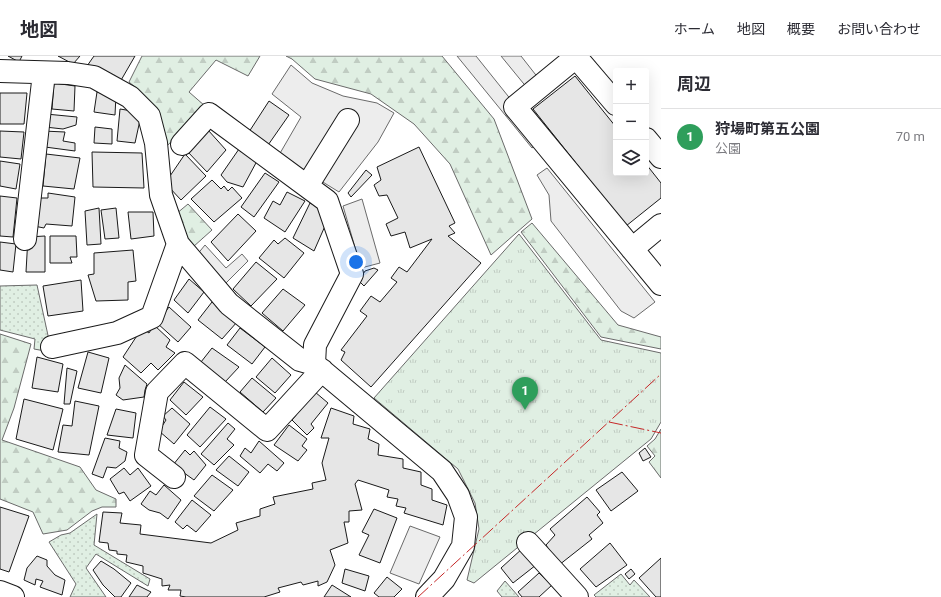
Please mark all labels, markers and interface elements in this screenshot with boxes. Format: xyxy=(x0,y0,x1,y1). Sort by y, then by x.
text: 地図 xyxy=(20,18,58,41)
text: ホーム xyxy=(673,21,715,37)
text: 地図 xyxy=(737,21,765,37)
text: 概要 xyxy=(787,21,815,37)
text: お問い合わせ xyxy=(837,21,921,37)
map controls xyxy=(613,68,649,176)
button: + xyxy=(613,68,649,104)
text: 周辺 xyxy=(677,74,711,94)
button: − xyxy=(613,104,649,140)
text: 狩場町第五公園 xyxy=(715,120,820,138)
text: 1 xyxy=(686,129,694,144)
text: 70 m xyxy=(896,129,925,144)
button: layers xyxy=(613,140,649,176)
text: 公園 xyxy=(715,141,741,156)
your location xyxy=(346,252,366,272)
pin: 1 xyxy=(512,377,538,410)

